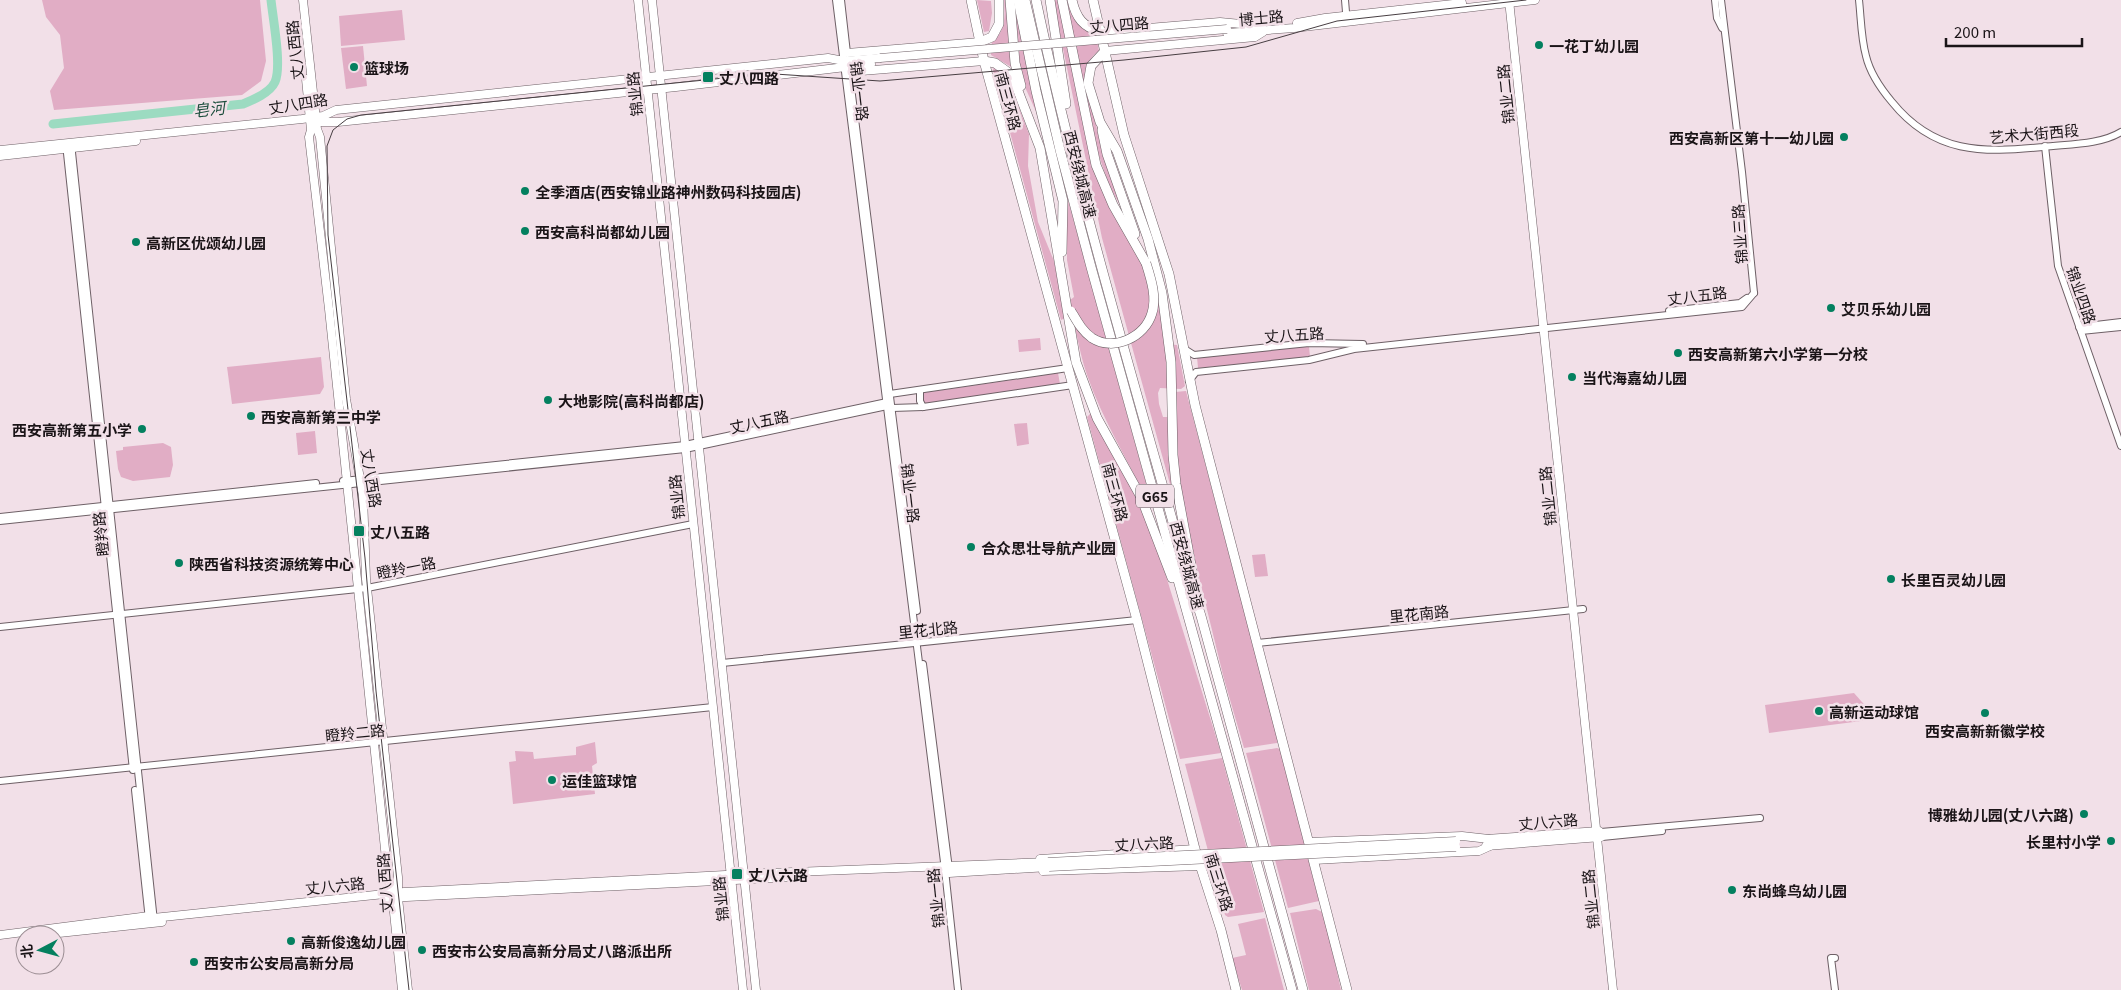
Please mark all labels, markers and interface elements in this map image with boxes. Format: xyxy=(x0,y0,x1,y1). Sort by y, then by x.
street label: 博士路 xyxy=(1238,5,1284,29)
street label: 丈八四路 xyxy=(1088,11,1150,37)
scale bar xyxy=(1946,15,2082,47)
street label: 丈八西路 xyxy=(280,19,308,81)
text: 200 m xyxy=(1954,21,1996,42)
place label: 一花丁幼儿园 xyxy=(1549,35,1639,56)
marker: 一花丁幼儿园 xyxy=(1533,39,1545,51)
place label: 篮球场 xyxy=(364,57,409,78)
street label: 锦业一路 xyxy=(846,60,874,122)
marker: 篮球场 xyxy=(348,61,360,73)
street label: 锦业二路 xyxy=(1491,63,1519,125)
place label: 丈八四路 xyxy=(719,67,779,88)
street label: 南三环路 xyxy=(991,69,1027,133)
marker: 丈八四路 xyxy=(701,70,715,84)
street label: 锦业路 xyxy=(621,71,647,117)
street label: 丈八四路 xyxy=(267,88,329,118)
water label: 皂河 xyxy=(192,94,229,122)
street label: 艺术大街西段 xyxy=(1988,119,2080,147)
place label: 西安高新区第十一幼儿园 xyxy=(1669,127,1834,148)
street label: 西安绕城高速 xyxy=(1060,128,1102,220)
marker: 西安高新区第十一幼儿园 xyxy=(1838,131,1850,143)
place label: 全季酒店(西安锦业路神州数码科技园店) xyxy=(535,181,801,202)
marker: 全季酒店(西安锦业路神州数码科技园店) xyxy=(519,185,531,197)
street label: 锦业三路 xyxy=(1726,203,1752,265)
place label: 西安高科尚都幼儿园 xyxy=(535,221,670,242)
marker: 西安高科尚都幼儿园 xyxy=(519,225,531,237)
place label: 高新区优颂幼儿园 xyxy=(146,232,266,253)
marker: 高新区优颂幼儿园 xyxy=(130,236,142,248)
street label: 锦业四路 xyxy=(2062,263,2102,327)
street label: 丈八五路 xyxy=(1666,281,1728,309)
place label: 艾贝乐幼儿园 xyxy=(1841,298,1931,319)
marker: 艾贝乐幼儿园 xyxy=(1825,302,1837,314)
street label: 丈八五路 xyxy=(1263,321,1325,347)
place label: 西安高新第六小学第一分校 xyxy=(1688,343,1868,364)
marker: 西安高新第六小学第一分校 xyxy=(1672,347,1684,359)
place label: 当代海嘉幼儿园 xyxy=(1582,367,1687,388)
marker: 当代海嘉幼儿园 xyxy=(1566,371,1578,383)
place label: 大地影院(高科尚都店) xyxy=(558,390,704,411)
marker: 大地影院(高科尚都店) xyxy=(542,394,554,406)
street label: 丈八五路 xyxy=(727,404,791,438)
place label: 西安高新第三中学 xyxy=(261,406,381,427)
marker: 西安高新第三中学 xyxy=(245,410,257,422)
place label: 西安高新第五小学 xyxy=(12,419,132,440)
marker: 西安高新第五小学 xyxy=(136,423,148,435)
street label: 丈八西路 xyxy=(357,447,387,509)
street label: 南三环路 xyxy=(1098,460,1134,524)
street label: 锦业一路 xyxy=(897,462,925,524)
street label: 锦业二路 xyxy=(1533,465,1561,527)
street label: 锦业路 xyxy=(663,474,689,520)
road number: G65 xyxy=(1136,484,1174,508)
street label: 瞪羚路 xyxy=(87,511,113,557)
street label: 西安绕城高速 xyxy=(1166,519,1210,611)
place label: 丈八五路 xyxy=(370,521,430,542)
marker: 丈八五路 xyxy=(352,524,366,538)
place label: 合众思壮导航产业园 xyxy=(981,537,1116,558)
marker: 合众思壮导航产业园 xyxy=(965,541,977,553)
street label: 瞪羚一路 xyxy=(375,551,437,583)
place label: 陕西省科技资源统筹中心 xyxy=(189,553,354,574)
marker: 陕西省科技资源统筹中心 xyxy=(173,557,185,569)
place label: 长里百灵幼儿园 xyxy=(1901,569,2006,590)
marker: 长里百灵幼儿园 xyxy=(1885,573,1897,585)
street label: 里花南路 xyxy=(1388,599,1450,627)
street label: 里花北路 xyxy=(897,615,959,643)
place label: 高新运动球馆 xyxy=(1829,701,1919,722)
marker: 高新运动球馆 xyxy=(1813,705,1825,717)
marker: 西安高新新徽学校 xyxy=(1979,707,1991,719)
street label: 瞪羚二路 xyxy=(324,718,386,746)
place label: 西安高新新徽学校 xyxy=(1925,720,2045,741)
place label: 运佳篮球馆 xyxy=(562,770,637,791)
marker: 运佳篮球馆 xyxy=(546,774,558,786)
place label: 博雅幼儿园(丈八六路) xyxy=(1928,804,2074,825)
street label: 丈八六路 xyxy=(1517,808,1579,834)
marker: 博雅幼儿园(丈八六路) xyxy=(2078,808,2090,820)
street label: 丈八六路 xyxy=(1113,831,1175,855)
place label: 长里村小学 xyxy=(2026,831,2101,852)
marker: 长里村小学 xyxy=(2105,835,2117,847)
street label: 南三环路 xyxy=(1201,850,1239,914)
street label: 丈八西路 xyxy=(371,852,397,914)
place label: 丈八六路 xyxy=(748,864,808,885)
marker: 丈八六路 xyxy=(730,867,744,881)
street label: 锦业一路 xyxy=(921,867,949,929)
street label: 锦业二路 xyxy=(1576,868,1604,930)
street label: 丈八六路 xyxy=(304,871,366,899)
street label: 锦业路 xyxy=(707,876,733,922)
place label: 东尚蜂鸟幼儿园 xyxy=(1742,880,1847,901)
marker: 东尚蜂鸟幼儿园 xyxy=(1726,884,1738,896)
north arrow xyxy=(15,925,65,975)
place label: 高新俊逸幼儿园 xyxy=(301,931,406,952)
marker: 高新俊逸幼儿园 xyxy=(285,935,297,947)
place label: 西安市公安局高新分局丈八路派出所 xyxy=(432,940,672,961)
text: 北 xyxy=(15,943,37,959)
marker: 西安市公安局高新分局丈八路派出所 xyxy=(416,944,428,956)
place label: 西安市公安局高新分局 xyxy=(204,952,354,973)
marker: 西安市公安局高新分局 xyxy=(188,956,200,968)

